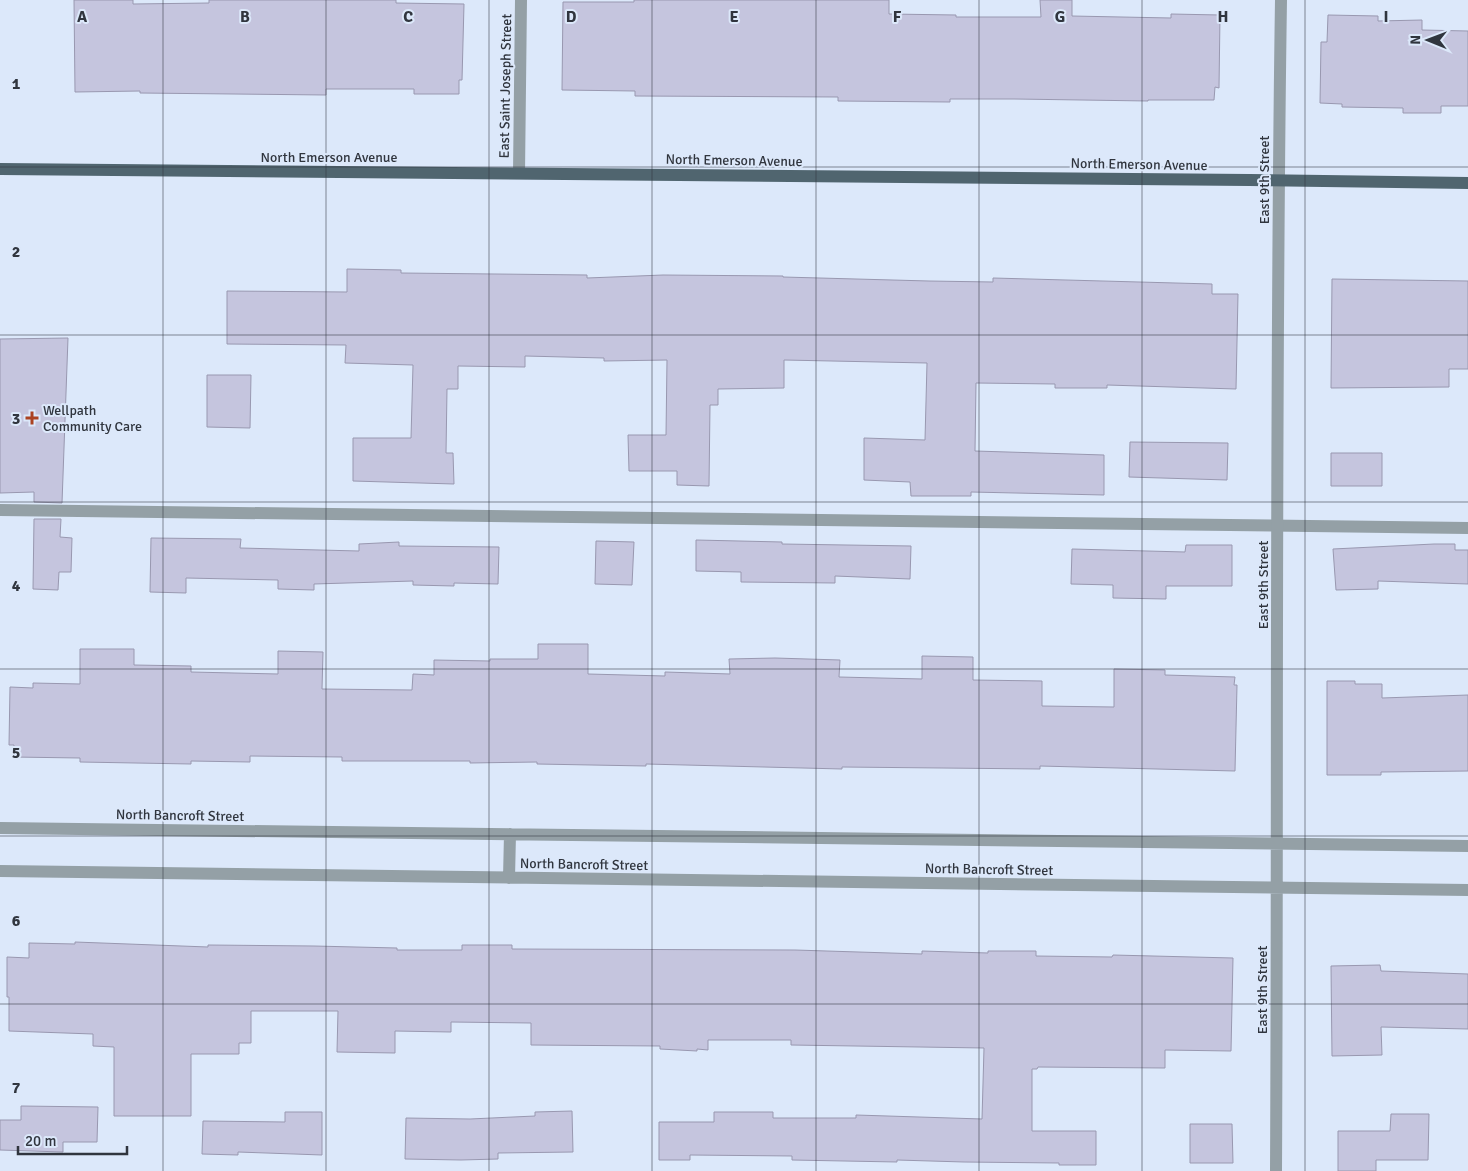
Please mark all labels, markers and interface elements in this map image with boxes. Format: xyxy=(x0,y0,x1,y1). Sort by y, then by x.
text: A xyxy=(77,7,88,27)
text: B xyxy=(240,7,250,27)
text: C xyxy=(403,7,413,27)
text: D xyxy=(566,7,577,27)
text: E xyxy=(729,7,739,27)
text: F xyxy=(893,7,902,27)
text: G xyxy=(1055,7,1065,27)
text: H xyxy=(1218,7,1228,27)
text: I xyxy=(1383,7,1389,27)
street label: East Saint Joseph Street xyxy=(496,13,515,158)
north arrow xyxy=(1403,15,1453,65)
text: N xyxy=(1407,35,1424,45)
text: 1 xyxy=(12,74,21,94)
street label: East 9th Street xyxy=(1256,136,1273,224)
street label: North Emerson Avenue xyxy=(261,149,398,166)
street label: North Emerson Avenue xyxy=(665,151,803,170)
street label: North Emerson Avenue xyxy=(1070,155,1208,174)
text: 2 xyxy=(12,242,20,262)
place label: Wellpath Community Care xyxy=(43,402,142,435)
text: 3 xyxy=(12,409,20,429)
marker: Wellpath Community Care xyxy=(25,411,39,425)
street label: East 9th Street xyxy=(1255,541,1272,629)
text: 4 xyxy=(12,576,21,596)
text: 5 xyxy=(12,743,20,763)
street label: North Bancroft Street xyxy=(116,806,244,825)
street label: North Bancroft Street xyxy=(520,855,648,874)
street label: North Bancroft Street xyxy=(925,860,1053,879)
text: 6 xyxy=(12,911,21,931)
street label: East 9th Street xyxy=(1254,946,1271,1034)
text: 7 xyxy=(12,1078,21,1098)
scale bar xyxy=(18,1124,126,1156)
text: 20 m xyxy=(25,1132,56,1150)

